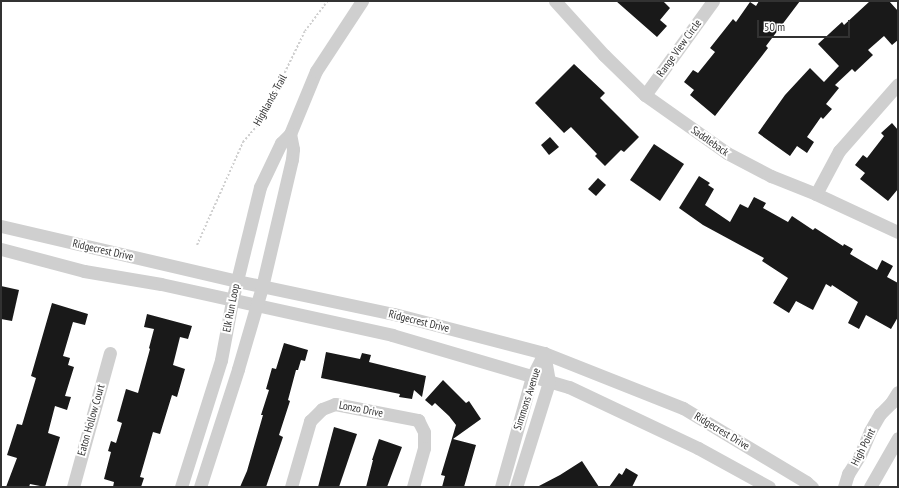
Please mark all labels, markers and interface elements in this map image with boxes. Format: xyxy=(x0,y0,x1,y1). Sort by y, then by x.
scale bar xyxy=(759,12,852,38)
street label: Range View Circle xyxy=(654,16,704,80)
text: 50 m xyxy=(764,19,785,34)
street label: Highlands Trail xyxy=(250,72,290,128)
street label: Saddleback xyxy=(689,123,731,159)
street label: Ridgecrest Drive xyxy=(71,237,135,263)
street label: Elk Run Loop xyxy=(220,282,242,334)
street label: Ridgecrest Drive xyxy=(387,307,451,335)
street label: Simmons Avenue xyxy=(511,366,543,432)
street label: Eaton Hollow Court xyxy=(74,383,108,457)
street label: Lonzo Drive xyxy=(338,398,384,420)
street label: Ridgecrest Drive xyxy=(692,409,752,453)
street label: High Point xyxy=(848,426,878,468)

